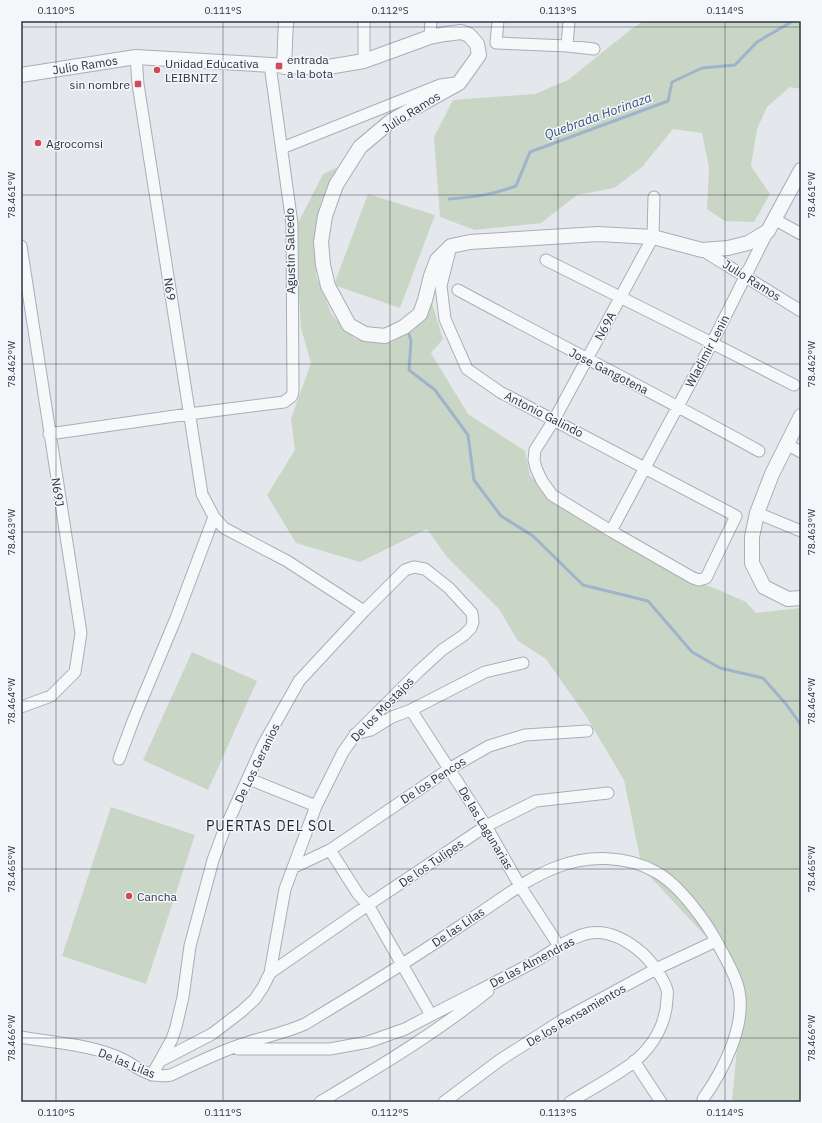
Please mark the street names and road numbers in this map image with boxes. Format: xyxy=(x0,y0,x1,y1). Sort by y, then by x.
street label: Julio Ramos xyxy=(51,52,119,78)
street label: Julio Ramos xyxy=(379,88,443,136)
street label: Agustin Salcedo xyxy=(282,207,298,294)
street label: Julio Ramos xyxy=(720,256,784,304)
street label: N69 xyxy=(161,277,179,301)
street label: N69A xyxy=(591,309,619,343)
street label: Wladimir Lenin xyxy=(682,312,732,390)
street label: Jose Gangotena xyxy=(567,345,652,398)
street label: Antonio Galindo xyxy=(502,388,586,440)
street label: N69J xyxy=(48,476,68,508)
street label: De los Mostajos xyxy=(347,673,417,745)
street label: De Los Geranios xyxy=(231,721,283,805)
street label: De los Pencos xyxy=(397,753,469,807)
street label: De las Lagunarias xyxy=(455,784,517,872)
street label: De los Tulipes xyxy=(396,836,466,890)
street label: De las Lilas xyxy=(429,904,487,950)
street label: De las Almendras xyxy=(487,933,577,991)
street label: De los Pensamientos xyxy=(524,980,629,1050)
street label: De las Lilas xyxy=(96,1045,158,1081)

